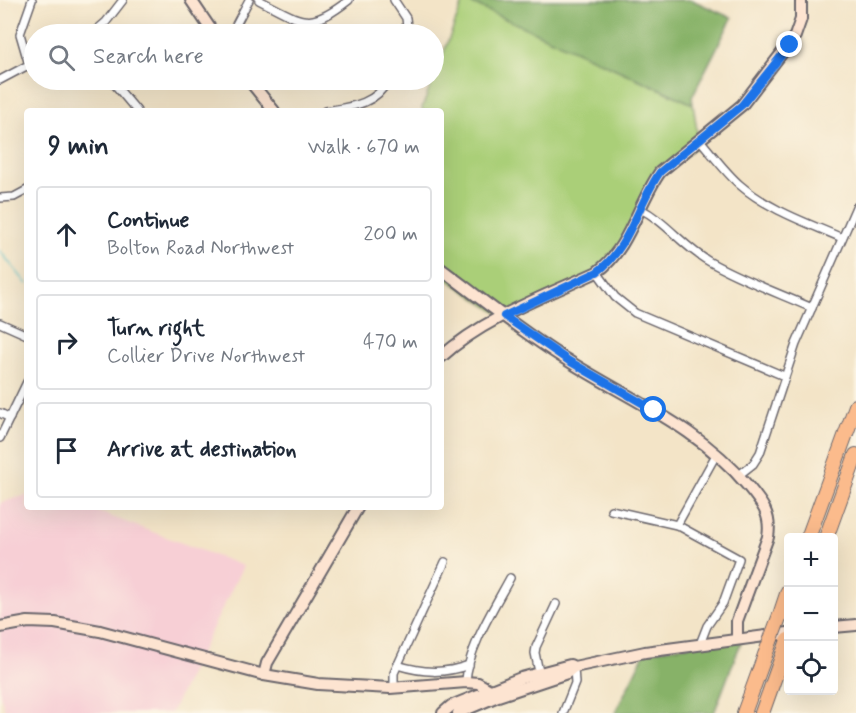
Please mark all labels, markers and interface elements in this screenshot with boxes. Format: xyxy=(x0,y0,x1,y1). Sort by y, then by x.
search box xyxy=(24,24,444,90)
route end xyxy=(776,31,802,57)
icon: search xyxy=(45,41,78,74)
text: Search here xyxy=(93,43,204,71)
text: 9 min xyxy=(48,130,109,164)
text: Walk · 670 m xyxy=(308,134,420,161)
text: Continue xyxy=(107,207,189,235)
icon: ahead xyxy=(50,218,83,251)
text: 200 m xyxy=(363,221,418,248)
text: Bolton Road Northwest xyxy=(107,235,294,262)
text: Turn right xyxy=(107,315,205,343)
icon: right xyxy=(50,326,83,359)
text: 470 m xyxy=(363,329,418,356)
text: Collier Drive Northwest xyxy=(107,343,305,370)
route start xyxy=(640,396,666,422)
icon: arrive xyxy=(50,434,83,467)
text: Arrive at destination xyxy=(107,436,297,464)
map controls xyxy=(784,533,838,695)
button: + xyxy=(784,533,838,587)
button: − xyxy=(784,587,838,641)
button: locate xyxy=(784,641,838,695)

